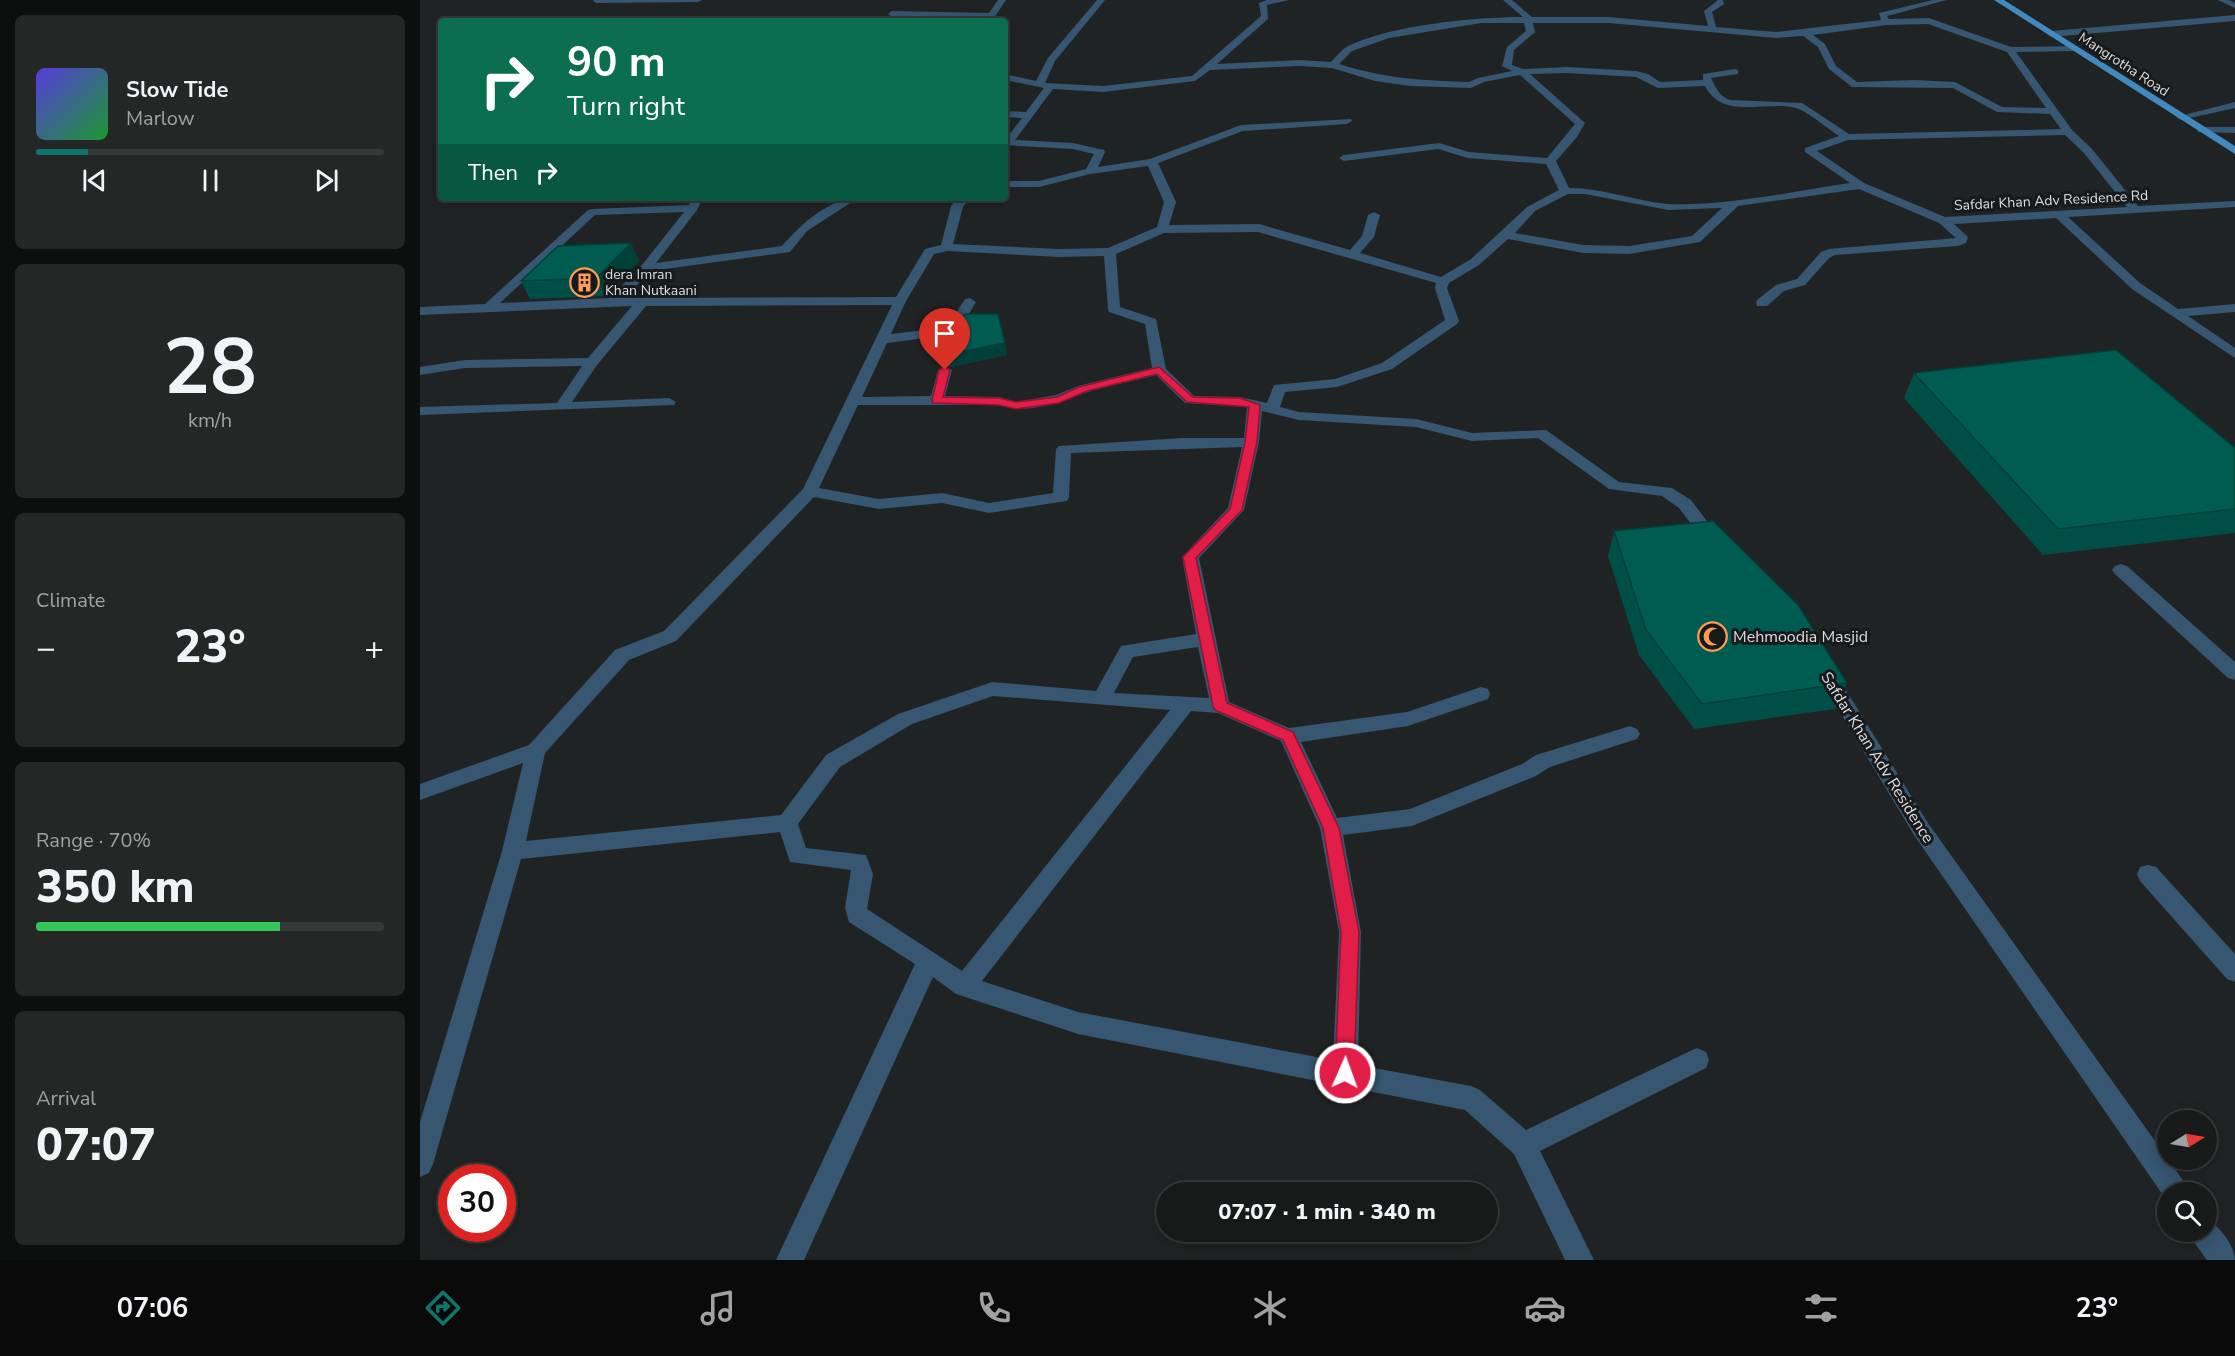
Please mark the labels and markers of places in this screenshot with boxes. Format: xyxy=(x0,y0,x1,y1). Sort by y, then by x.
place label: dera Imran Khan Nutkaani xyxy=(605,265,697,300)
building icon: dera Imran Khan Nutkaani xyxy=(568,266,600,298)
pin xyxy=(919,308,970,370)
mosque icon: Mehmoodia Masjid xyxy=(1696,620,1728,652)
place label: Mehmoodia Masjid xyxy=(1733,626,1868,648)

